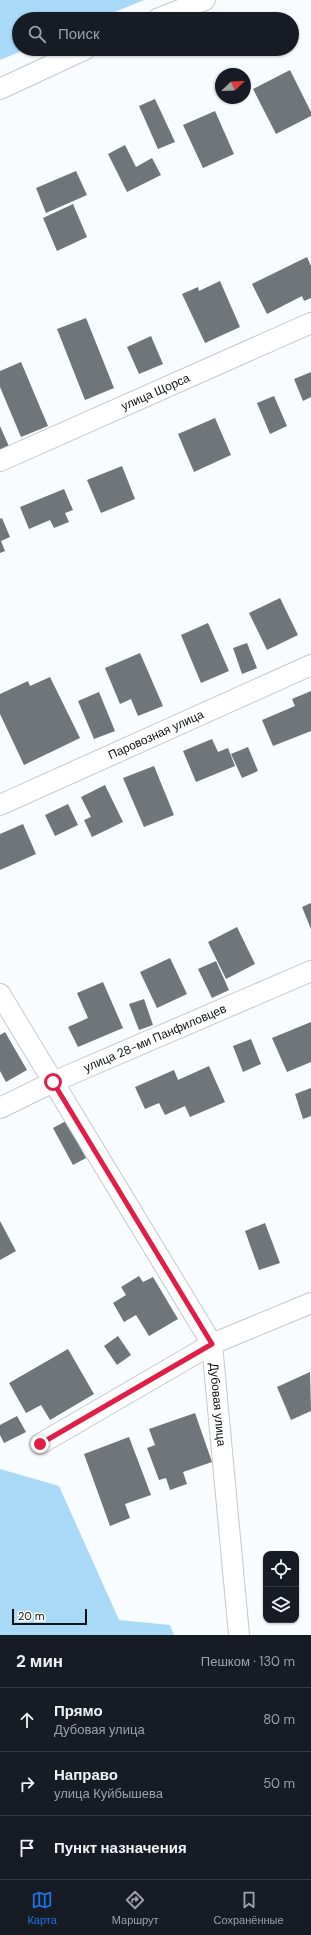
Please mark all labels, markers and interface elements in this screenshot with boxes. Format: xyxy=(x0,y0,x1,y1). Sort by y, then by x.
search box xyxy=(12,12,299,56)
icon: search xyxy=(26,23,48,45)
text: Поиск xyxy=(58,24,100,44)
north arrow xyxy=(215,68,251,104)
street label: улица Щорса xyxy=(119,370,193,414)
street label: Паровозная улица xyxy=(106,706,206,763)
street label: улица 28-ми Панфиловцев xyxy=(81,1000,229,1076)
route start xyxy=(44,1073,62,1091)
street label: Дубовая улица xyxy=(206,1362,229,1447)
route end xyxy=(31,1435,49,1453)
map controls xyxy=(263,1551,299,1623)
button: locate xyxy=(263,1551,299,1587)
button: layers xyxy=(263,1587,299,1623)
scale bar xyxy=(12,1607,87,1626)
text: 20 m xyxy=(18,1609,44,1623)
text: 2 мин xyxy=(16,1650,63,1672)
text: Пешком · 130 m xyxy=(201,1653,295,1670)
text: Прямо xyxy=(54,1701,103,1721)
icon: ahead xyxy=(16,1709,38,1731)
text: 80 m xyxy=(263,1711,295,1728)
text: Дубовая улица xyxy=(54,1721,145,1738)
text: Направо xyxy=(54,1765,118,1785)
icon: right xyxy=(16,1773,38,1795)
text: 50 m xyxy=(263,1775,295,1792)
text: улица Куйбышева xyxy=(54,1785,163,1802)
icon: arrive xyxy=(16,1837,38,1859)
text: Пункт назначения xyxy=(54,1838,187,1858)
tab: Карта xyxy=(27,1889,57,1927)
tab: Маршрут xyxy=(112,1889,159,1927)
tab: Сохранённые xyxy=(214,1889,284,1927)

